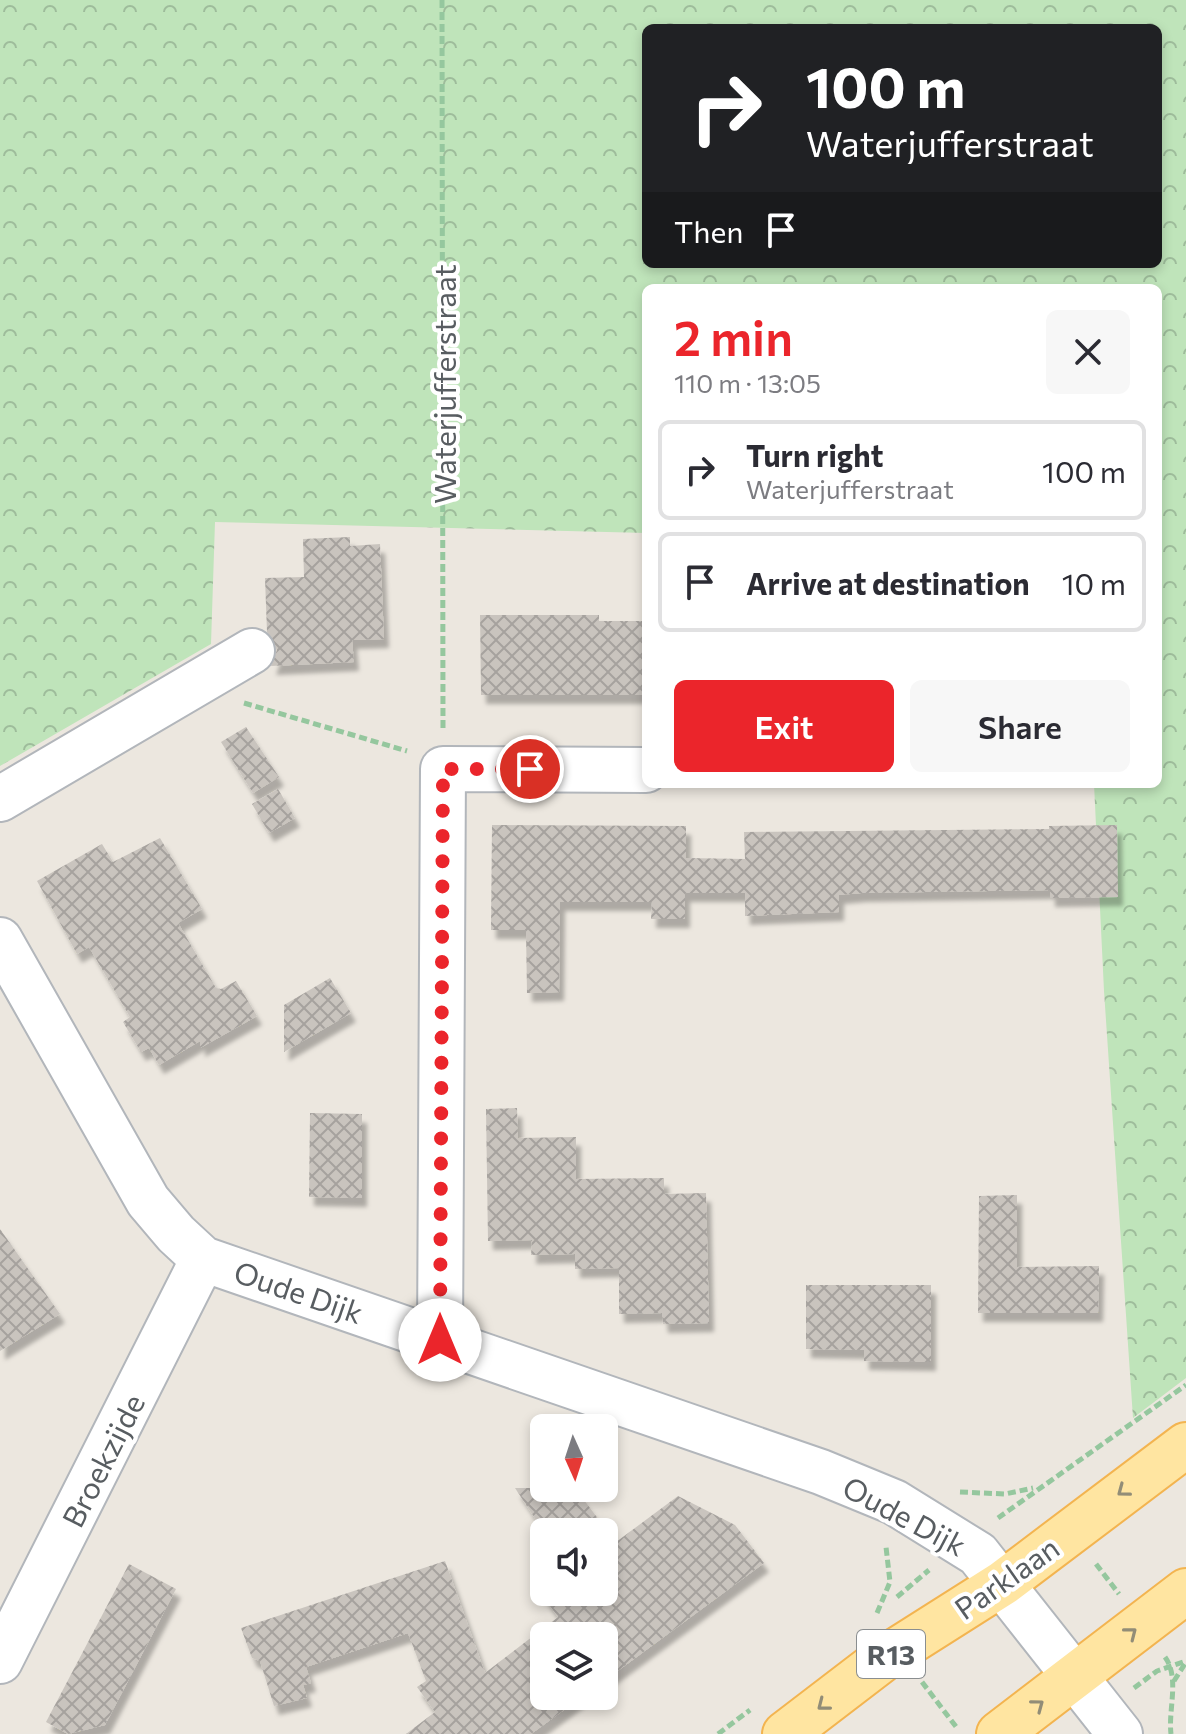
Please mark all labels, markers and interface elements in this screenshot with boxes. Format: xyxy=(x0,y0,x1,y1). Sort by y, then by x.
text: 100 m xyxy=(806,51,965,120)
icon: right xyxy=(674,56,778,160)
text: Waterjufferstraat xyxy=(806,120,1094,164)
icon: arrive xyxy=(759,208,803,252)
text: Then xyxy=(674,212,743,249)
street label: Waterjufferstraat xyxy=(425,264,462,504)
text: 2 min xyxy=(674,307,793,366)
button: close xyxy=(1046,310,1130,394)
text: 110 m · 13:05 xyxy=(674,367,821,398)
text: Turn right xyxy=(746,436,883,473)
icon: right xyxy=(678,448,722,492)
text: 100 m xyxy=(1042,452,1126,489)
text: Waterjufferstraat xyxy=(746,473,954,504)
icon: arrive xyxy=(678,560,722,604)
text: Arrive at destination xyxy=(746,564,1030,601)
text: 10 m xyxy=(1062,564,1126,601)
button: Exit xyxy=(674,680,894,772)
button: Share xyxy=(910,680,1130,772)
pin xyxy=(496,735,564,803)
icon: arrive xyxy=(508,747,552,791)
street label: Oude Dijk xyxy=(230,1252,368,1330)
position arrow xyxy=(398,1298,482,1382)
street label: Broekzijde xyxy=(53,1387,151,1533)
north arrow xyxy=(530,1414,618,1502)
map controls xyxy=(530,1414,618,1710)
street label: Oude Dijk xyxy=(837,1467,973,1563)
one-way arrow xyxy=(1118,1482,1132,1496)
button: sound xyxy=(530,1518,618,1606)
street label: Parklaan xyxy=(947,1528,1065,1626)
button: layers xyxy=(530,1622,618,1710)
one-way arrow xyxy=(1122,1629,1137,1643)
road number: R13 xyxy=(857,1630,925,1678)
one-way arrow xyxy=(817,1696,832,1710)
one-way arrow xyxy=(1029,1700,1043,1715)

